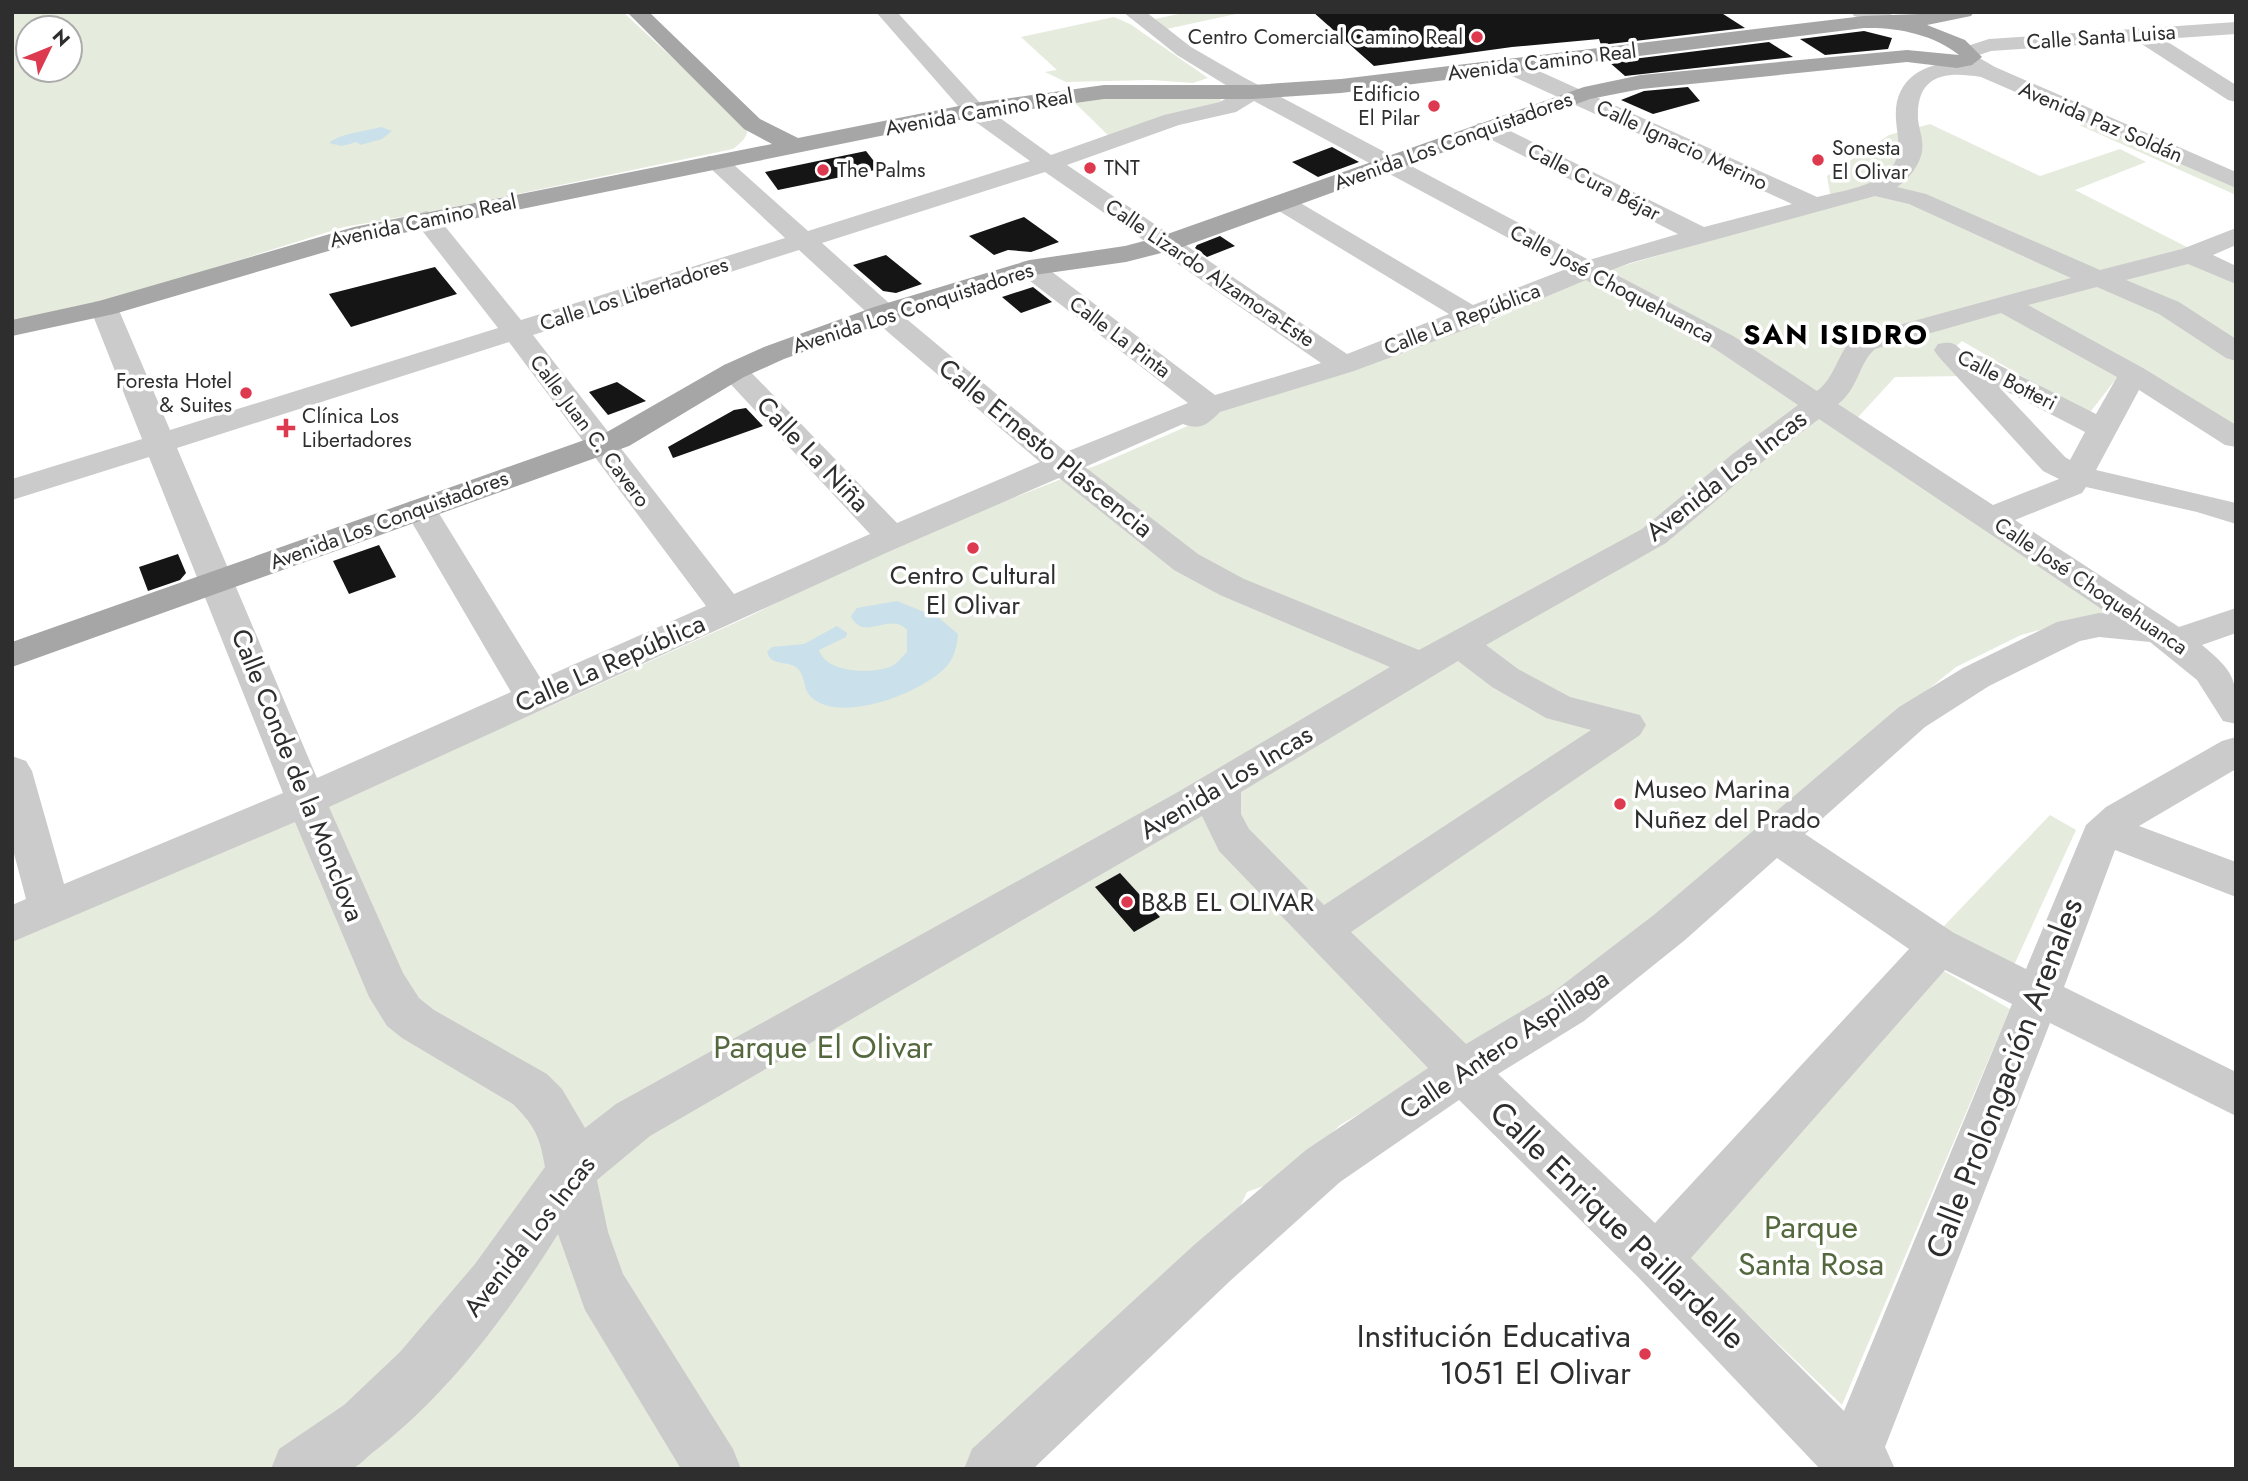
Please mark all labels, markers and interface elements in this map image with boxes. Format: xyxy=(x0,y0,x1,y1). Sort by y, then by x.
north arrow xyxy=(14,14,84,84)
street label: Calle Santa Luisa xyxy=(2025,17,2177,57)
place label: Centro Comercial Camino Real xyxy=(1188,22,1463,52)
text: N xyxy=(46,23,76,52)
marker: Centro Comercial Camino Real xyxy=(1469,29,1485,45)
street label: Avenida Camino Real xyxy=(1446,36,1638,88)
street label: Avenida Paz Soldán xyxy=(2014,74,2188,170)
place label: Edificio El Pilar xyxy=(1353,79,1421,133)
street label: Avenida Camino Real xyxy=(883,81,1075,143)
street label: Avenida Los Conquistadores xyxy=(1330,84,1576,198)
street label: Calle Ignacio Merino xyxy=(1591,92,1773,198)
marker: Edificio El Pilar xyxy=(1426,98,1442,114)
place label: Sonesta El Olivar xyxy=(1832,133,1909,187)
street label: Calle Cura Béjar xyxy=(1522,136,1666,229)
marker: Sonesta El Olivar xyxy=(1810,152,1826,168)
place label: TNT xyxy=(1104,153,1140,183)
place label: The Palms xyxy=(837,155,926,185)
marker: TNT xyxy=(1082,160,1098,176)
marker: The Palms xyxy=(815,162,831,178)
street label: Avenida Camino Real xyxy=(327,187,519,255)
street label: Calle Lizardo Alzamora-Este xyxy=(1099,192,1321,355)
street label: Calle José Choquehuanca xyxy=(1505,217,1719,351)
street label: Calle Los Libertadores xyxy=(536,249,732,339)
street label: Avenida Los Conquistadores xyxy=(789,255,1037,361)
street label: Calle La República xyxy=(1380,275,1544,363)
street label: Calle La Pinta xyxy=(1063,289,1177,385)
district label: SAN ISIDRO xyxy=(1743,314,1929,355)
street label: Calle Botteri xyxy=(1952,342,2062,418)
street label: Calle Juan C. Cavero xyxy=(523,349,657,513)
street label: Calle Ernesto Plascencia xyxy=(930,349,1162,547)
place label: Foresta Hotel & Suites xyxy=(116,366,232,420)
marker: Foresta Hotel & Suites xyxy=(238,385,254,401)
street label: Calle La Niña xyxy=(748,387,878,521)
street label: Avenida Los Incas xyxy=(1637,400,1815,550)
place label: Clínica Los Libertadores xyxy=(302,401,412,455)
marker: Clínica Los Libertadores xyxy=(276,418,296,438)
street label: Avenida Los Conquistadores xyxy=(266,463,512,577)
street label: Calle José Choquehuanca xyxy=(1988,510,2194,662)
marker: Centro Cultural El Olivar xyxy=(965,540,981,556)
place label: Centro Cultural El Olivar xyxy=(890,556,1056,624)
street label: Calle La República xyxy=(509,604,711,722)
street label: Calle Conde de la Monclova xyxy=(222,623,374,927)
street label: Avenida Los Incas xyxy=(1132,715,1320,849)
place label: Museo Marina Nuñez del Prado xyxy=(1634,770,1820,838)
marker: Museo Marina Nuñez del Prado xyxy=(1612,796,1628,812)
place label: B&B EL OLIVAR xyxy=(1141,883,1314,921)
street label: Calle Prolongación Arenales xyxy=(1914,891,2094,1265)
marker: B&B EL OLIVAR xyxy=(1119,894,1135,910)
street label: Calle Antero Aspillaga xyxy=(1392,960,1616,1128)
park label: Parque El Olivar xyxy=(713,1024,933,1070)
street label: Calle Enrique Paillardelle xyxy=(1480,1090,1756,1360)
street label: Avenida Los Incas xyxy=(454,1147,604,1325)
park label: Parque Santa Rosa xyxy=(1738,1204,1884,1287)
place label: Institución Educativa 1051 El Olivar xyxy=(1357,1313,1631,1396)
marker: Institución Educativa 1051 El Olivar xyxy=(1637,1346,1653,1362)

